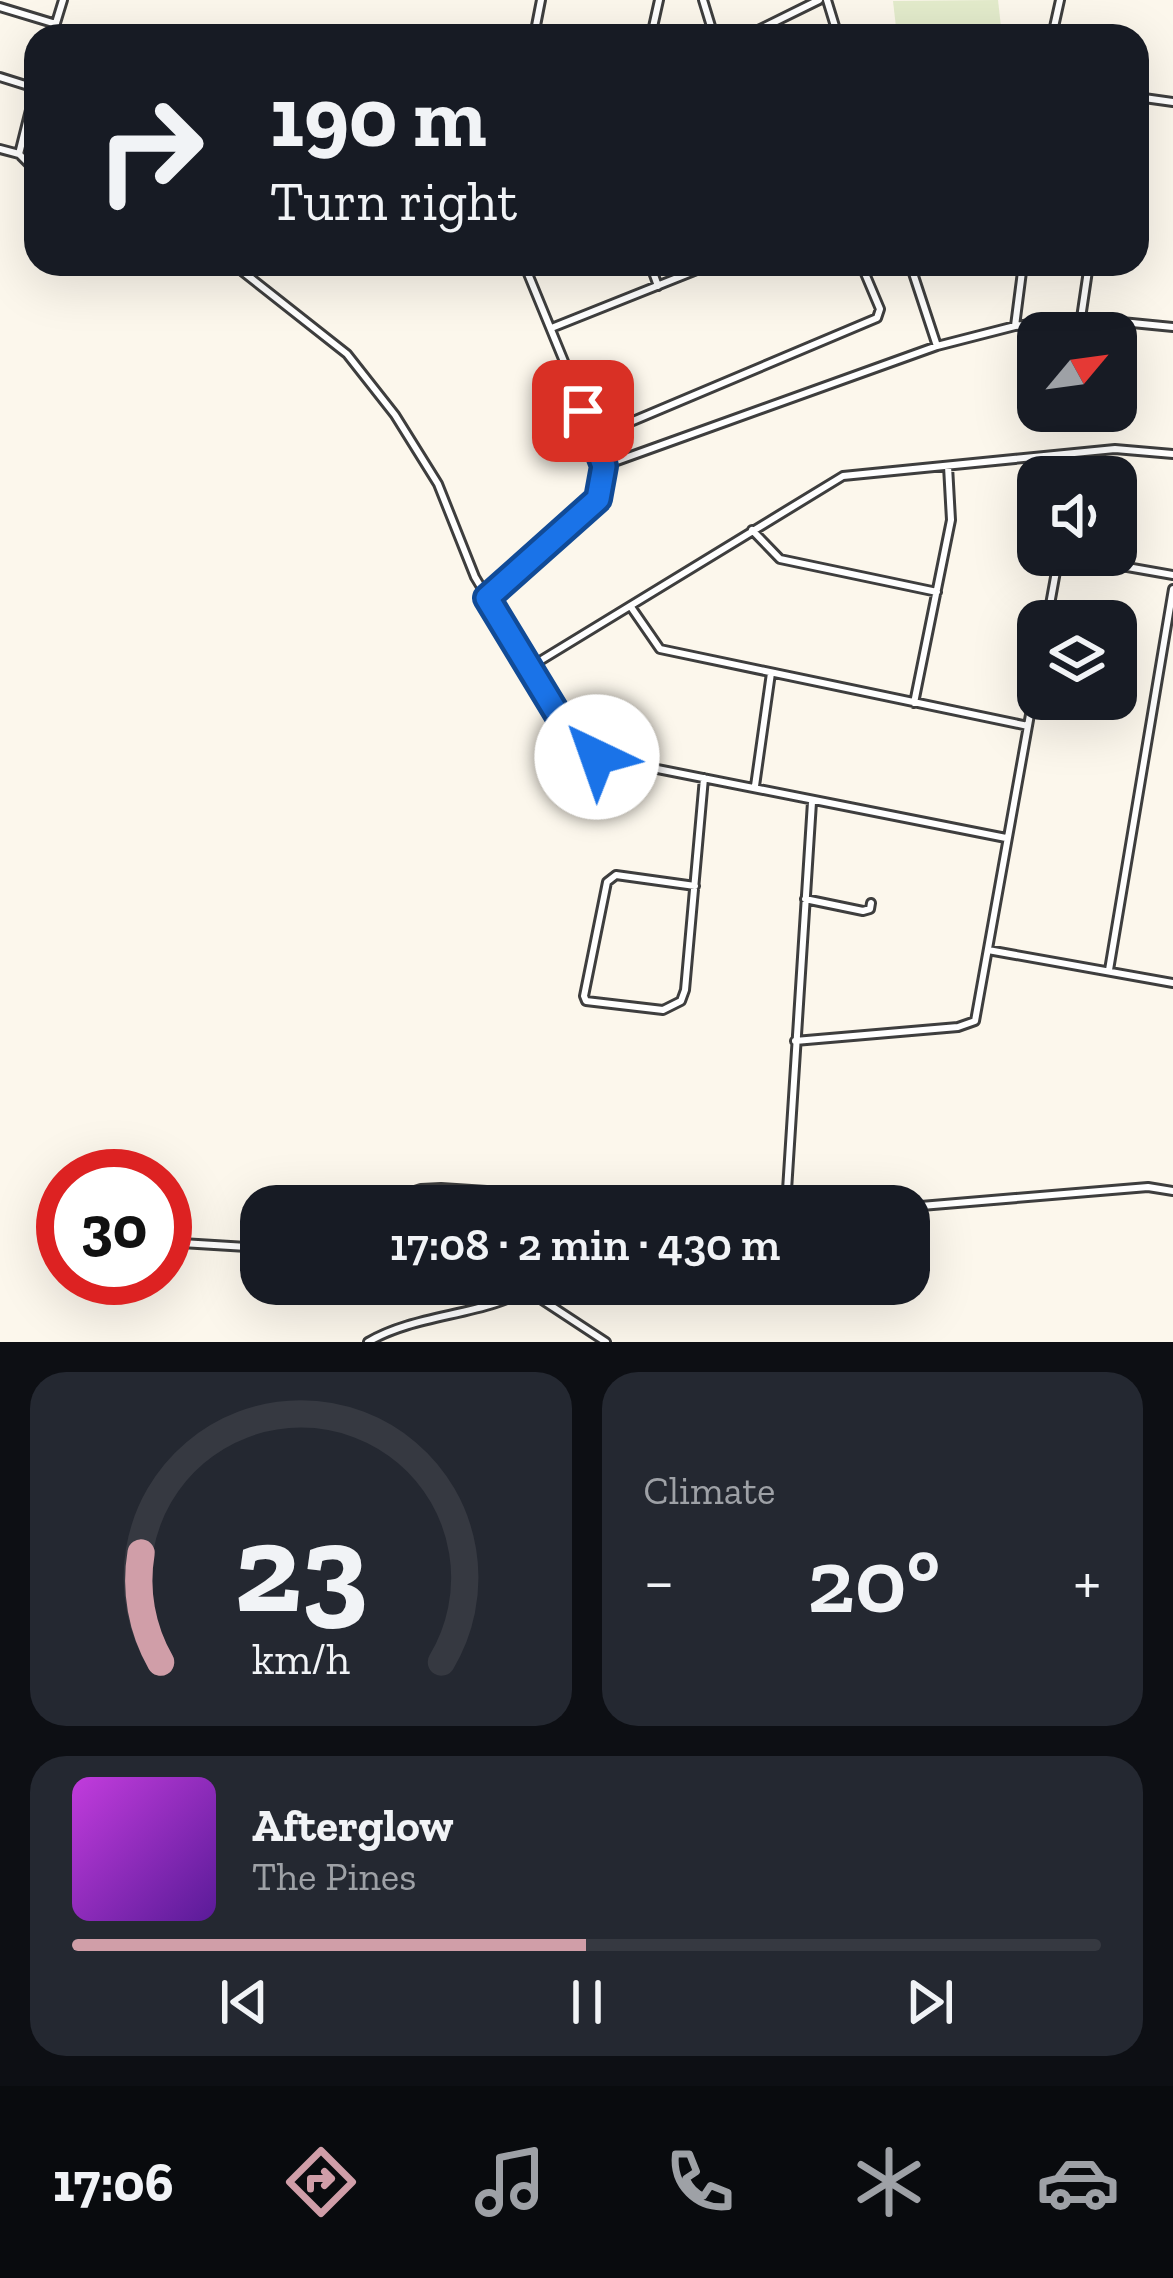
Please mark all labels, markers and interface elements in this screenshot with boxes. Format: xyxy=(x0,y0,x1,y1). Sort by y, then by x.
text: 190 m xyxy=(270,67,487,168)
icon: right xyxy=(72,72,228,228)
text: Turn right xyxy=(270,169,517,234)
north arrow xyxy=(1017,312,1137,432)
map controls xyxy=(1017,312,1137,720)
pin xyxy=(532,360,634,462)
icon: arrive xyxy=(550,378,616,444)
button: sound xyxy=(1017,456,1137,576)
button: layers xyxy=(1017,600,1137,720)
position arrow xyxy=(534,694,660,820)
speed limit sign: 30 xyxy=(36,1149,192,1305)
text: 17:08 · 2 min · 430 m xyxy=(390,1218,780,1272)
text: Climate xyxy=(644,1467,775,1514)
text: 23 xyxy=(234,1493,368,1643)
text: 20° xyxy=(807,1527,940,1635)
text: − xyxy=(644,1542,674,1621)
text: + xyxy=(1073,1542,1101,1621)
text: km/h xyxy=(252,1634,350,1685)
text: Afterglow xyxy=(252,1799,453,1853)
text: The Pines xyxy=(252,1853,416,1900)
icon: previous xyxy=(211,1969,277,2035)
icon: pause xyxy=(554,1969,620,2035)
icon: next xyxy=(897,1969,963,2035)
icon: directions xyxy=(279,2140,363,2224)
icon: music xyxy=(468,2140,552,2224)
icon: phone xyxy=(658,2140,742,2224)
icon: climate xyxy=(847,2140,931,2224)
icon: car xyxy=(1036,2140,1120,2224)
text: 17:06 xyxy=(53,2150,174,2215)

